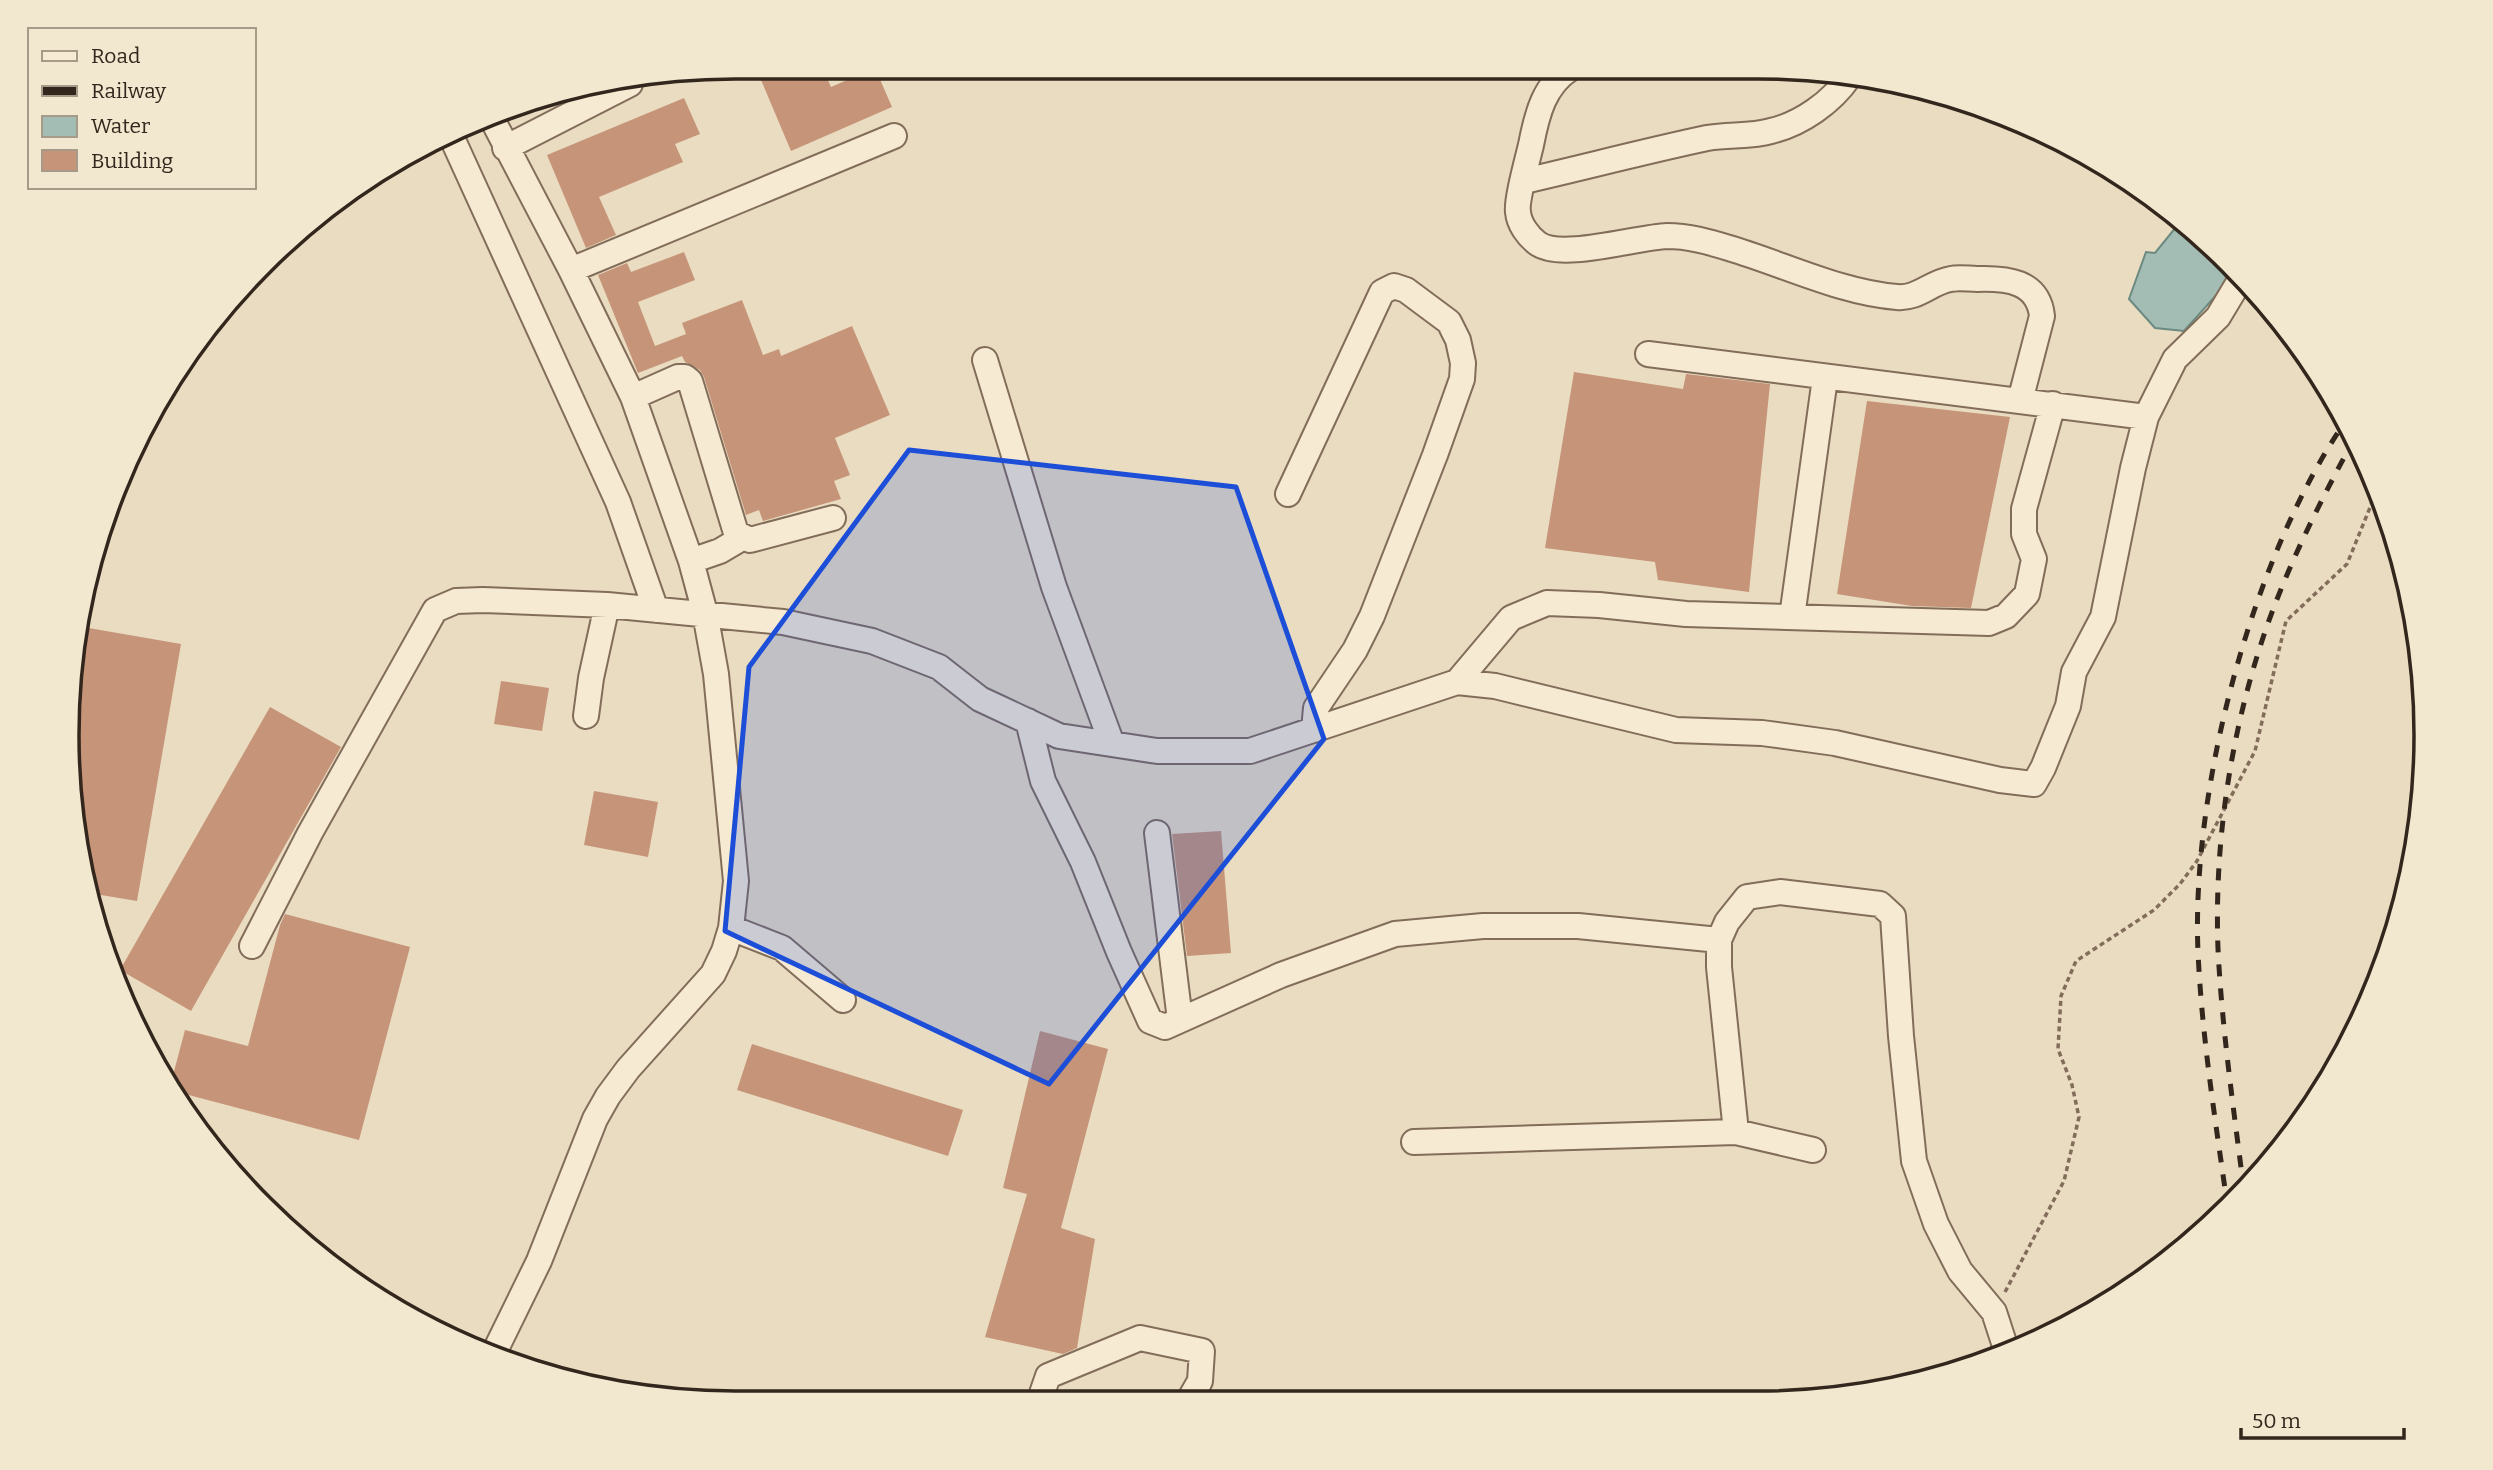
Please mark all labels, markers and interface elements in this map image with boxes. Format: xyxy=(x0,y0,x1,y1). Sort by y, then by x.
legend xyxy=(28,28,256,189)
text: Road xyxy=(91,43,140,69)
text: Railway xyxy=(91,78,167,104)
text: Water xyxy=(91,113,150,139)
text: Building xyxy=(91,148,174,174)
scale bar xyxy=(2241,1396,2404,1440)
text: 50 m xyxy=(2252,1408,2301,1434)

